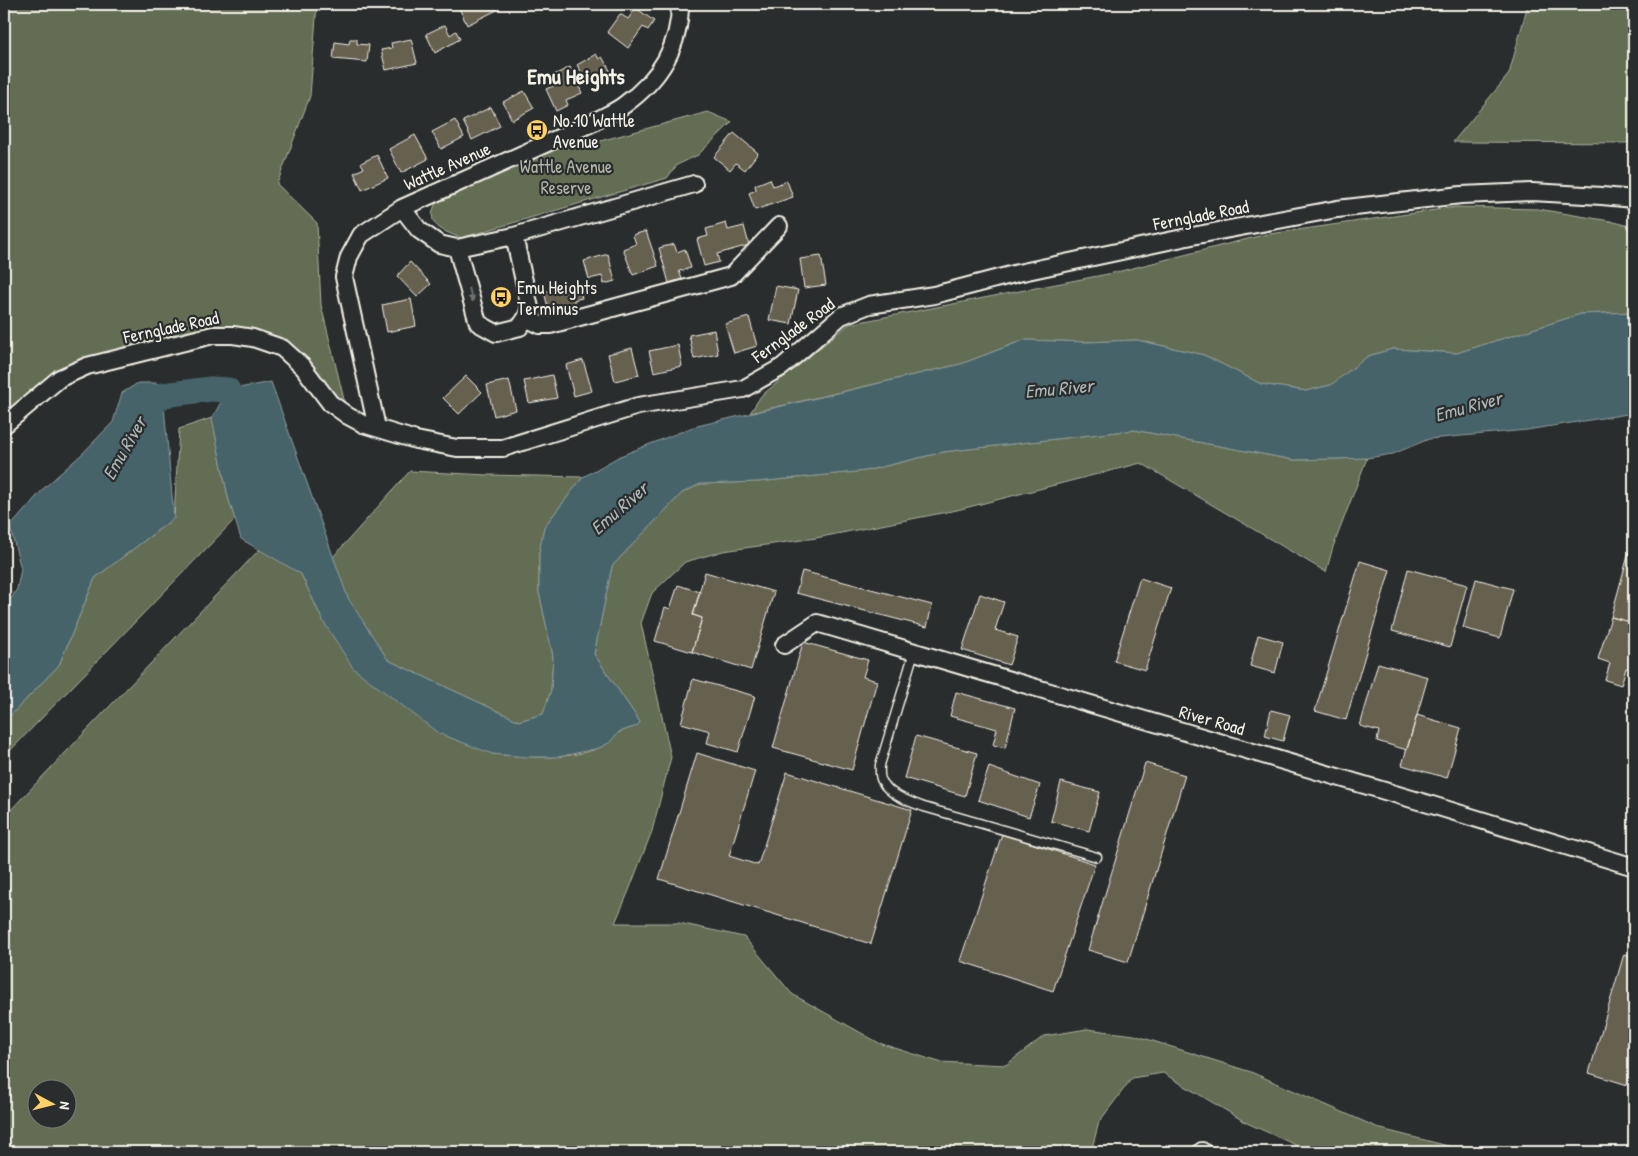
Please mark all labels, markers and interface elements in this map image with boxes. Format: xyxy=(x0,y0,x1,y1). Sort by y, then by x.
district label: Emu Heights xyxy=(527,61,625,92)
place label: No.10 Wattle Avenue xyxy=(553,108,635,154)
bus stop icon: No.10 Wattle Avenue xyxy=(525,118,549,142)
street label: Wattle Avenue xyxy=(400,136,494,196)
park label: Wattle Avenue Reserve xyxy=(520,154,612,200)
street label: Fernglade Road xyxy=(1150,194,1251,237)
place label: Emu Heights Terminus xyxy=(517,275,597,321)
bus stop icon: Emu Heights Terminus xyxy=(489,285,513,309)
one-way arrow xyxy=(467,287,475,302)
street label: Fernglade Road xyxy=(746,291,839,369)
street label: Fernglade Road xyxy=(120,305,221,349)
water label: Emu River xyxy=(1024,372,1097,404)
water label: Emu River xyxy=(1431,384,1507,427)
water label: Emu River xyxy=(96,409,154,484)
water label: Emu River xyxy=(585,474,655,540)
street label: River Road xyxy=(1176,699,1248,741)
north arrow xyxy=(28,1078,78,1128)
text: N xyxy=(55,1101,75,1111)

